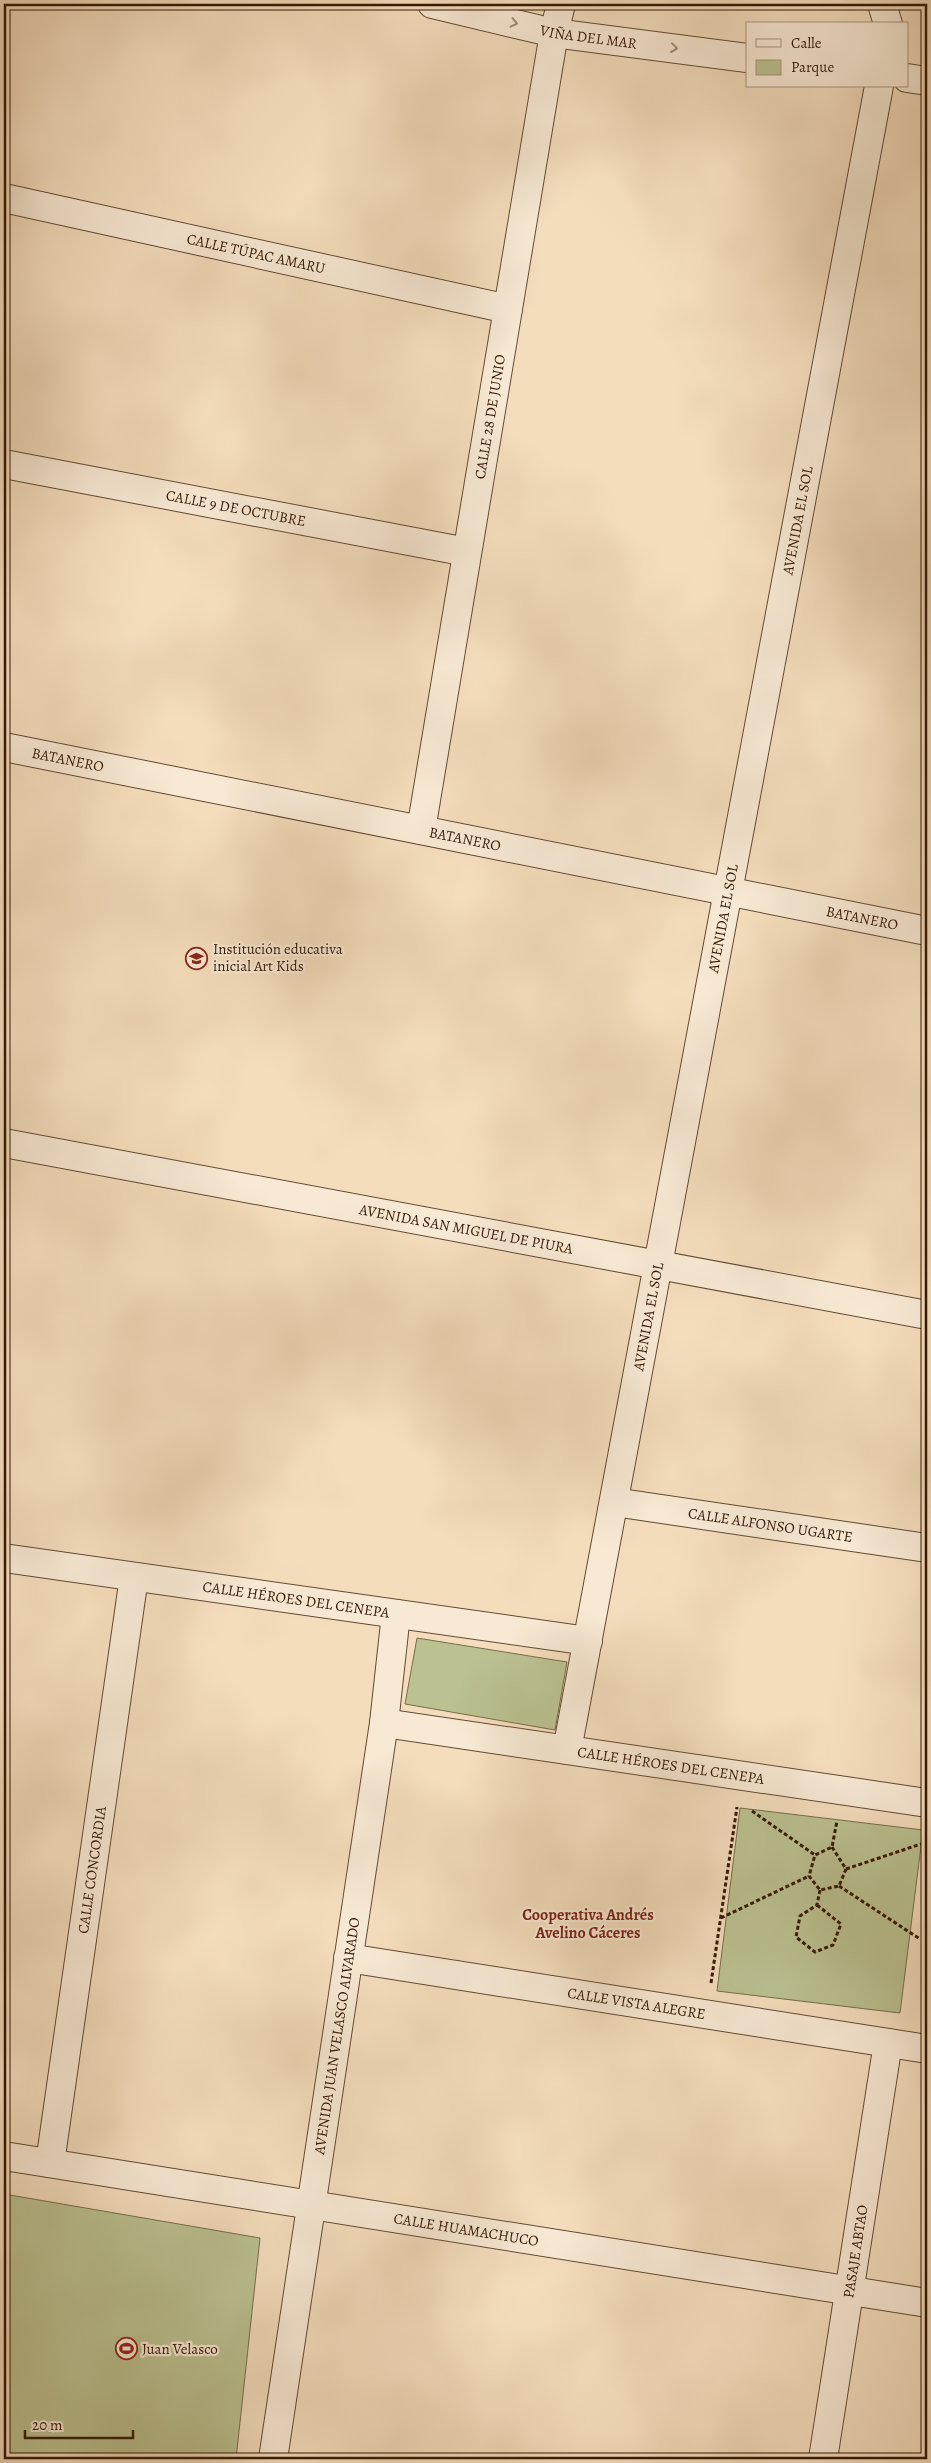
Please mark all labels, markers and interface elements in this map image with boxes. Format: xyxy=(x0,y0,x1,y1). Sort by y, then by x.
one-way arrow xyxy=(509,17,518,28)
street label: VIÑA DEL MAR xyxy=(537,20,639,54)
legend xyxy=(746,22,908,88)
text: Calle xyxy=(791,33,822,53)
one-way arrow xyxy=(670,42,678,53)
text: Parque xyxy=(791,57,834,77)
street label: CALLE TÚPAC AMARU xyxy=(185,229,327,278)
street label: CALLE 28 DE JUNIO xyxy=(470,353,510,481)
street label: AVENIDA EL SOL xyxy=(777,464,818,577)
street label: CALLE 9 DE OCTUBRE xyxy=(164,485,308,531)
street label: BATANERO xyxy=(30,743,106,777)
street label: BATANERO xyxy=(427,822,503,856)
street label: AVENIDA EL SOL xyxy=(703,862,743,975)
street label: BATANERO xyxy=(824,901,900,935)
place label: Institución educativa inicial Art Kids xyxy=(213,939,343,976)
school or university icon: Institución educativa inicial Art Kids xyxy=(185,946,209,970)
street label: AVENIDA SAN MIGUEL DE PIURA xyxy=(356,1199,575,1259)
street label: AVENIDA EL SOL xyxy=(628,1260,668,1373)
street label: CALLE ALFONSO UGARTE xyxy=(687,1503,854,1547)
street label: CALLE HÉROES DEL CENEPA xyxy=(201,1576,391,1623)
street label: CALLE HÉROES DEL CENEPA xyxy=(576,1742,766,1789)
street label: CALLE CONCORDIA xyxy=(73,1805,111,1935)
district label: Cooperativa Andrés Avelino Cáceres xyxy=(522,1904,654,1944)
street label: AVENIDA JUAN VELASCO ALVARADO xyxy=(309,1916,365,2157)
street label: CALLE VISTA ALEGRE xyxy=(566,1983,707,2024)
street label: PASAJE ABTAO xyxy=(838,2203,873,2300)
street label: CALLE HUAMACHUCO xyxy=(392,2208,540,2251)
sports icon: Juan Velasco xyxy=(114,2337,138,2361)
place label: Juan Velasco xyxy=(142,2339,218,2359)
scale bar xyxy=(25,2408,132,2440)
text: 20 m xyxy=(32,2415,63,2435)

